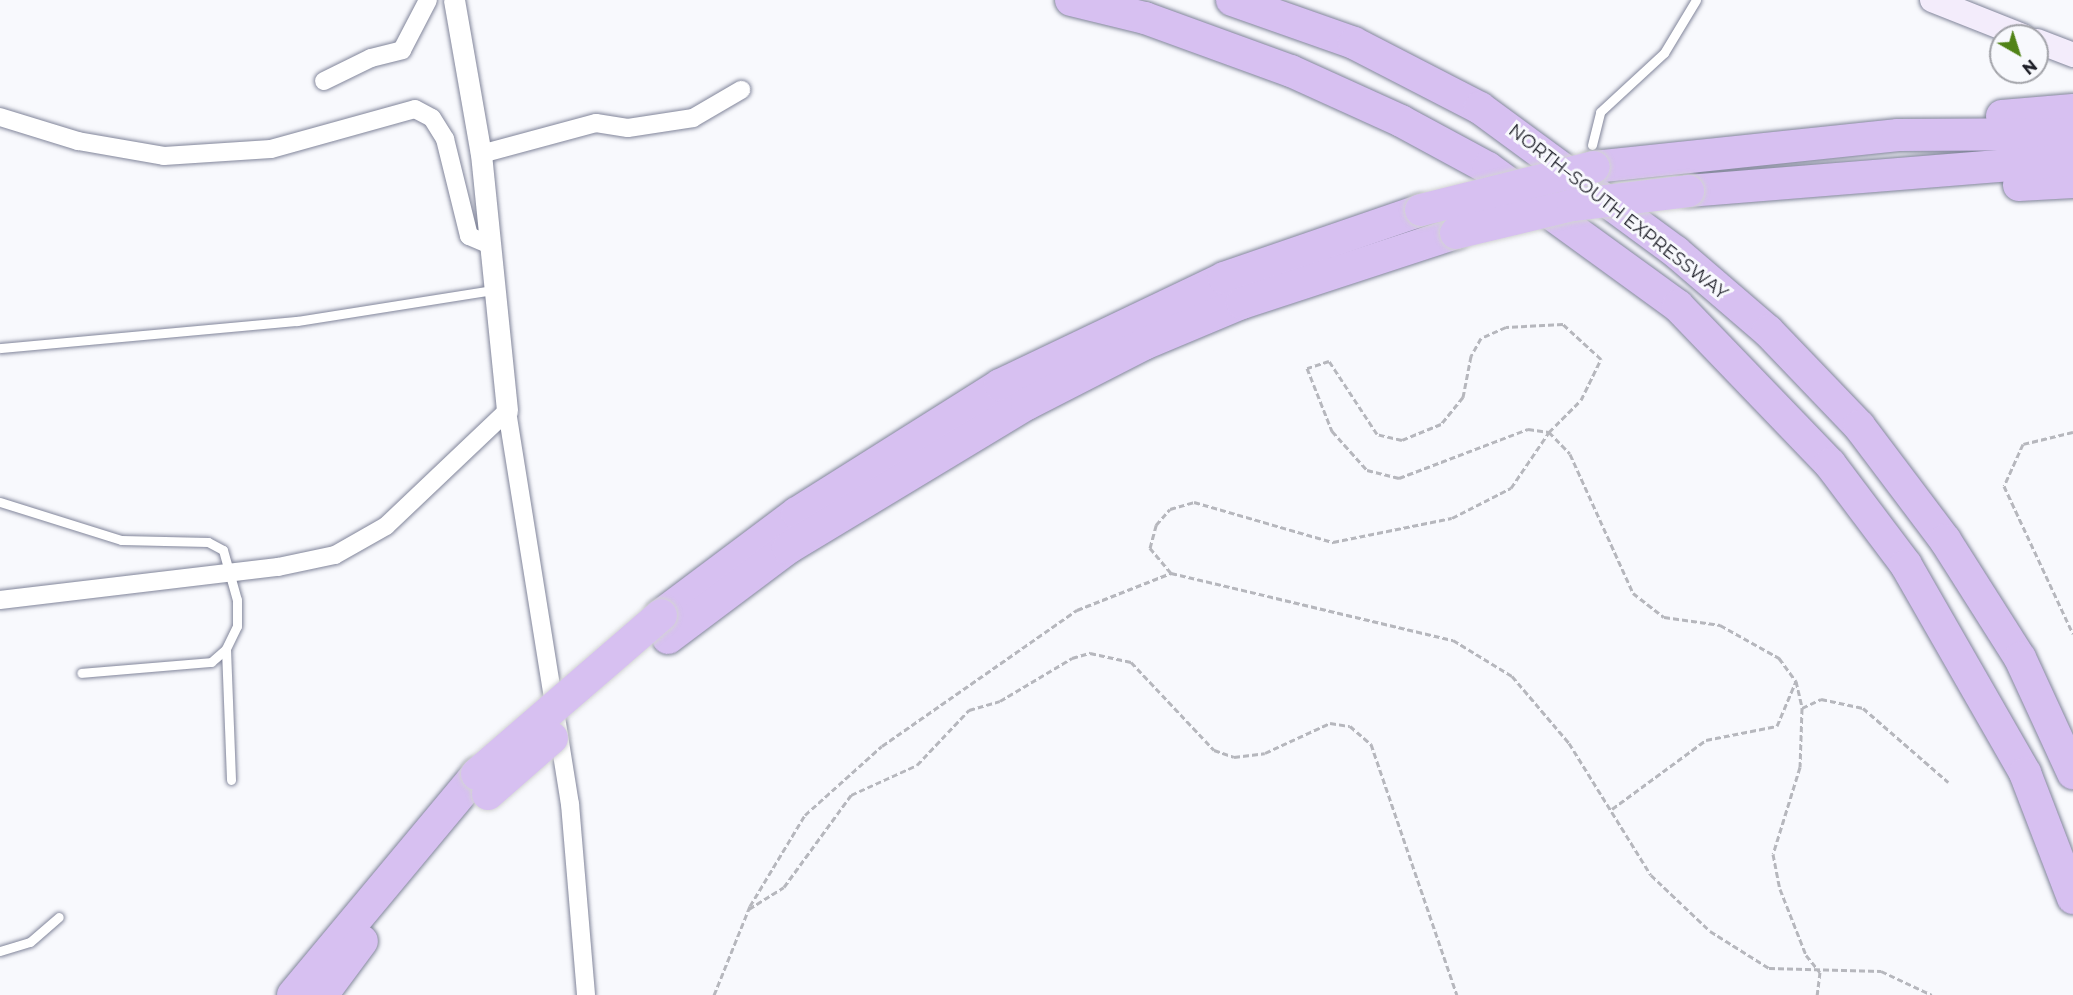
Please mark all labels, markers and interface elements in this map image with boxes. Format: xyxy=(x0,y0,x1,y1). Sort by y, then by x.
north arrow xyxy=(1989,24,2049,84)
text: N xyxy=(2018,55,2040,78)
street label: NORTH–SOUTH EXPRESSWAY xyxy=(1504,120,1732,304)

